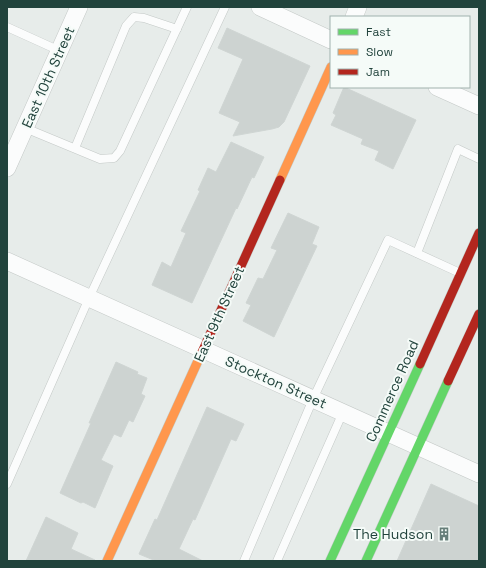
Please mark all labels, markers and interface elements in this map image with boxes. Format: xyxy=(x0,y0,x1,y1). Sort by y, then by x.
legend xyxy=(330,16,470,88)
street label: East 10th Street xyxy=(18,23,78,131)
text: Fast xyxy=(366,24,391,40)
text: Slow xyxy=(366,44,393,60)
text: Jam xyxy=(366,64,390,80)
street label: East 9th Street xyxy=(190,263,248,365)
street label: Commerce Road xyxy=(361,337,423,445)
street label: Stockton Street xyxy=(222,352,330,412)
place label: The Hudson xyxy=(353,525,433,543)
building icon: The Hudson xyxy=(436,526,452,542)

